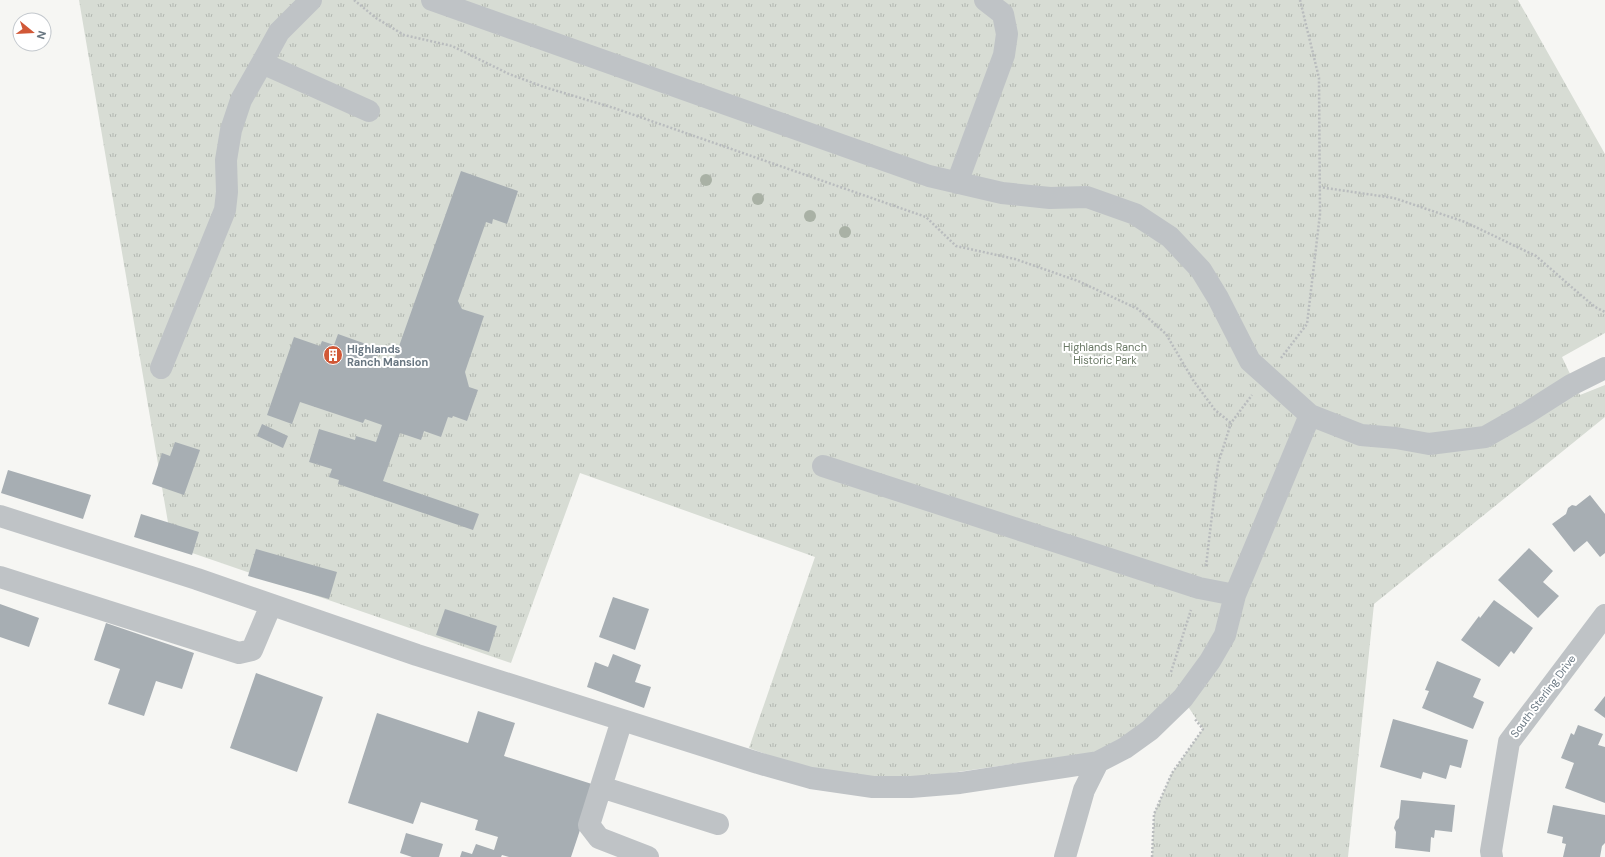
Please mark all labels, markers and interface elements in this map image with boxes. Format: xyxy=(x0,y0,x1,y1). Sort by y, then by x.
north arrow xyxy=(12,12,52,52)
text: N xyxy=(34,29,49,41)
park label: Highlands Ranch Historic Park xyxy=(1063,340,1147,367)
place label: Highlands Ranch Mansion xyxy=(347,342,429,369)
building icon: Highlands Ranch Mansion xyxy=(322,344,344,366)
street label: South Sterling Drive xyxy=(1507,652,1579,740)

